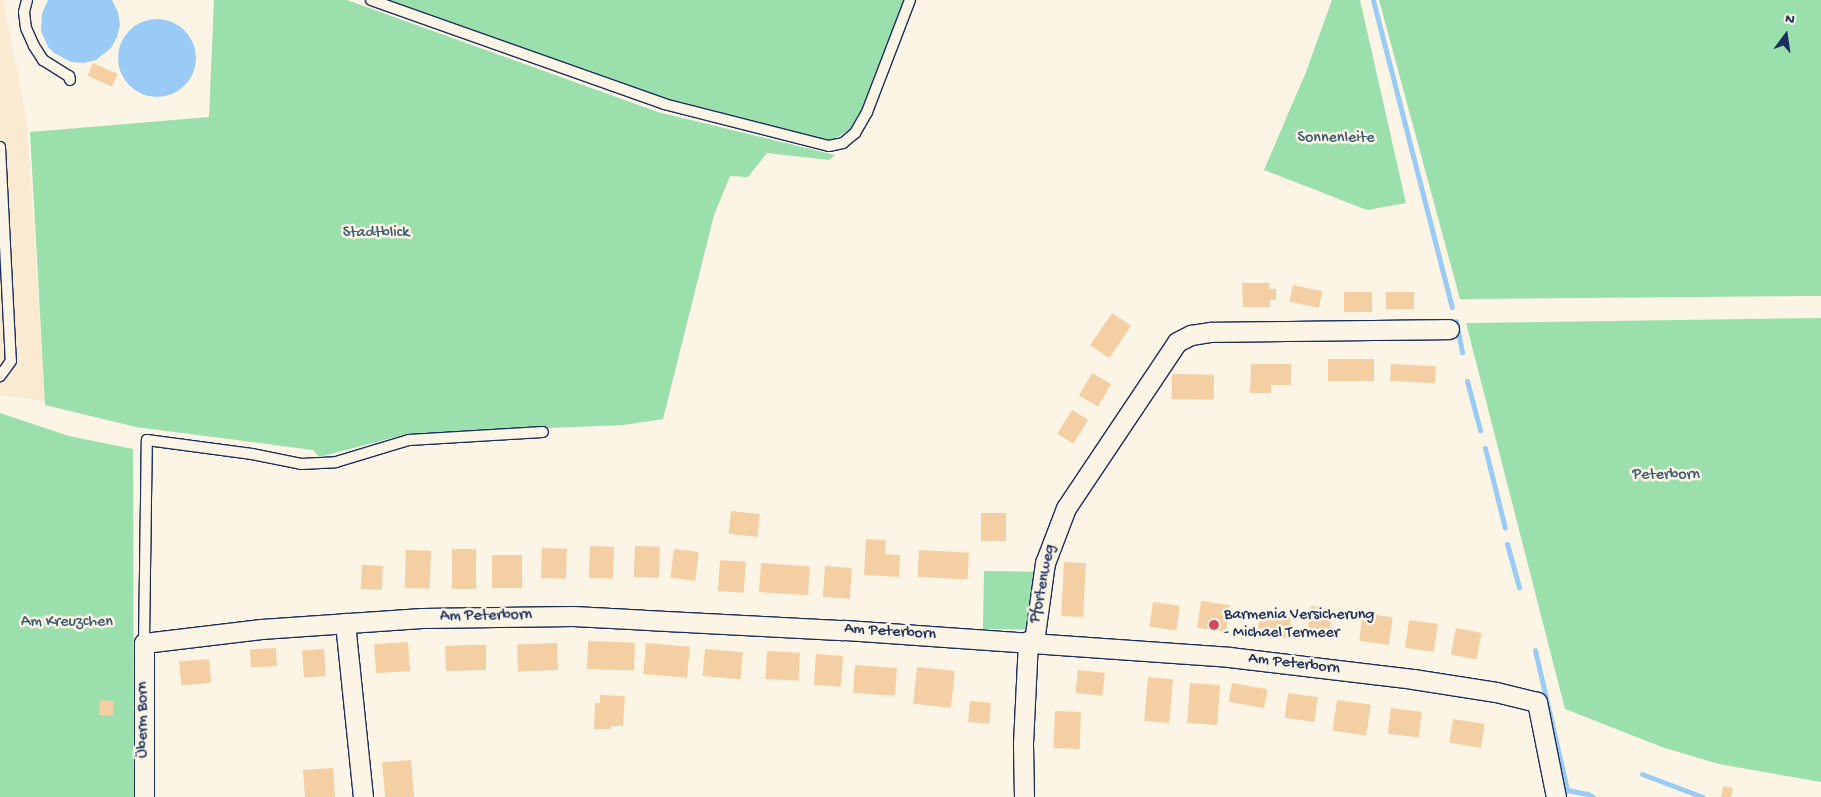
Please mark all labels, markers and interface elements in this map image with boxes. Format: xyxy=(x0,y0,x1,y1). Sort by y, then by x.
north arrow xyxy=(1761,10,1811,60)
text: N xyxy=(1783,11,1796,29)
park label: Sonnenleite xyxy=(1298,129,1374,149)
park label: Stadtblick xyxy=(343,224,409,244)
park label: Peterborn xyxy=(1632,466,1700,486)
street label: Pfortenweg xyxy=(1027,543,1061,625)
place label: Barmenia Versicherung - Michael Termeer xyxy=(1224,606,1374,644)
street label: Am Peterborn xyxy=(440,607,532,627)
park label: Am Kreuzchen xyxy=(21,613,113,633)
marker: Barmenia Versicherung - Michael Termeer xyxy=(1208,619,1220,631)
street label: Am Peterborn xyxy=(843,620,937,646)
street label: Am Peterborn xyxy=(1247,650,1341,680)
street label: Überm Born xyxy=(134,682,154,758)

